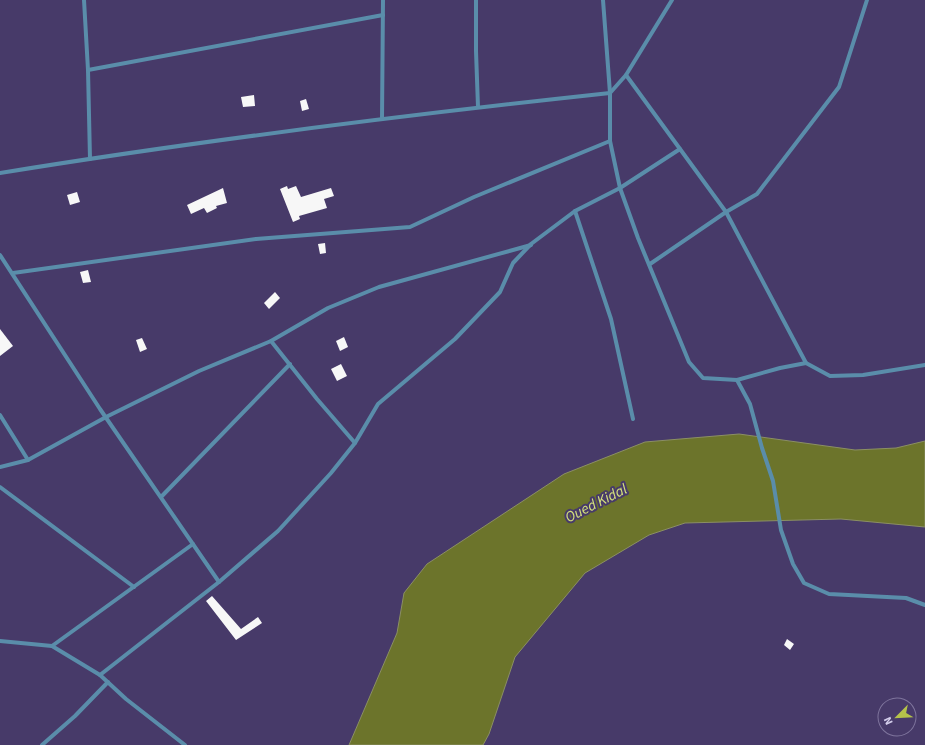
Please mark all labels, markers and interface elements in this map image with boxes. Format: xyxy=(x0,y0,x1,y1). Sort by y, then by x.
water label: Oued Kidal xyxy=(562,479,631,528)
north arrow xyxy=(877,697,917,737)
text: N xyxy=(880,714,897,727)

